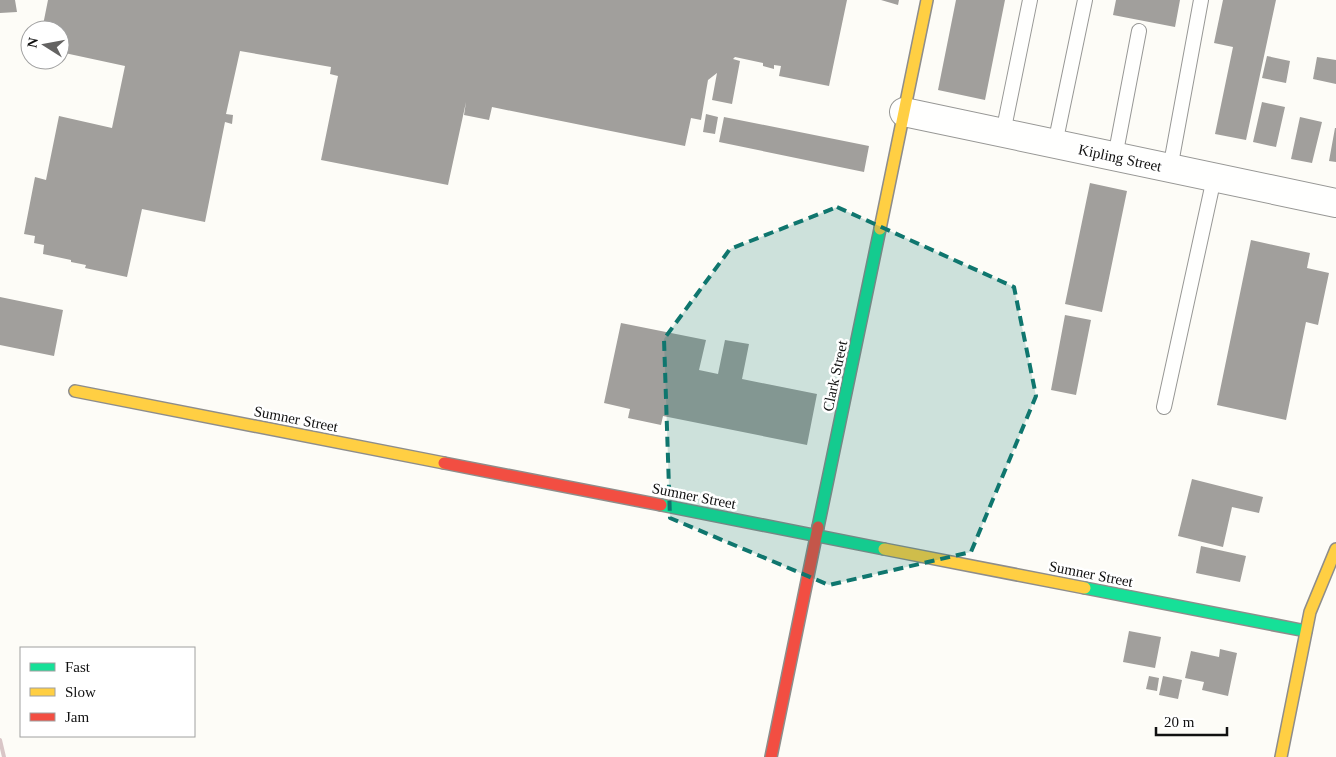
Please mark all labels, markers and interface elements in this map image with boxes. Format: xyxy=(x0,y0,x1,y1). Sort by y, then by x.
north arrow xyxy=(20,20,70,70)
text: N xyxy=(24,36,41,49)
street label: Kipling Street xyxy=(1077,141,1164,175)
street label: Clark Street xyxy=(820,338,850,413)
street label: Sumner Street xyxy=(253,403,340,435)
street label: Sumner Street xyxy=(651,480,738,512)
street label: Sumner Street xyxy=(1048,558,1135,590)
legend xyxy=(20,647,195,737)
text: Fast xyxy=(65,659,91,675)
text: Slow xyxy=(65,684,96,700)
scale bar xyxy=(1156,704,1227,736)
text: Jam xyxy=(65,709,89,725)
text: 20 m xyxy=(1164,714,1195,730)

